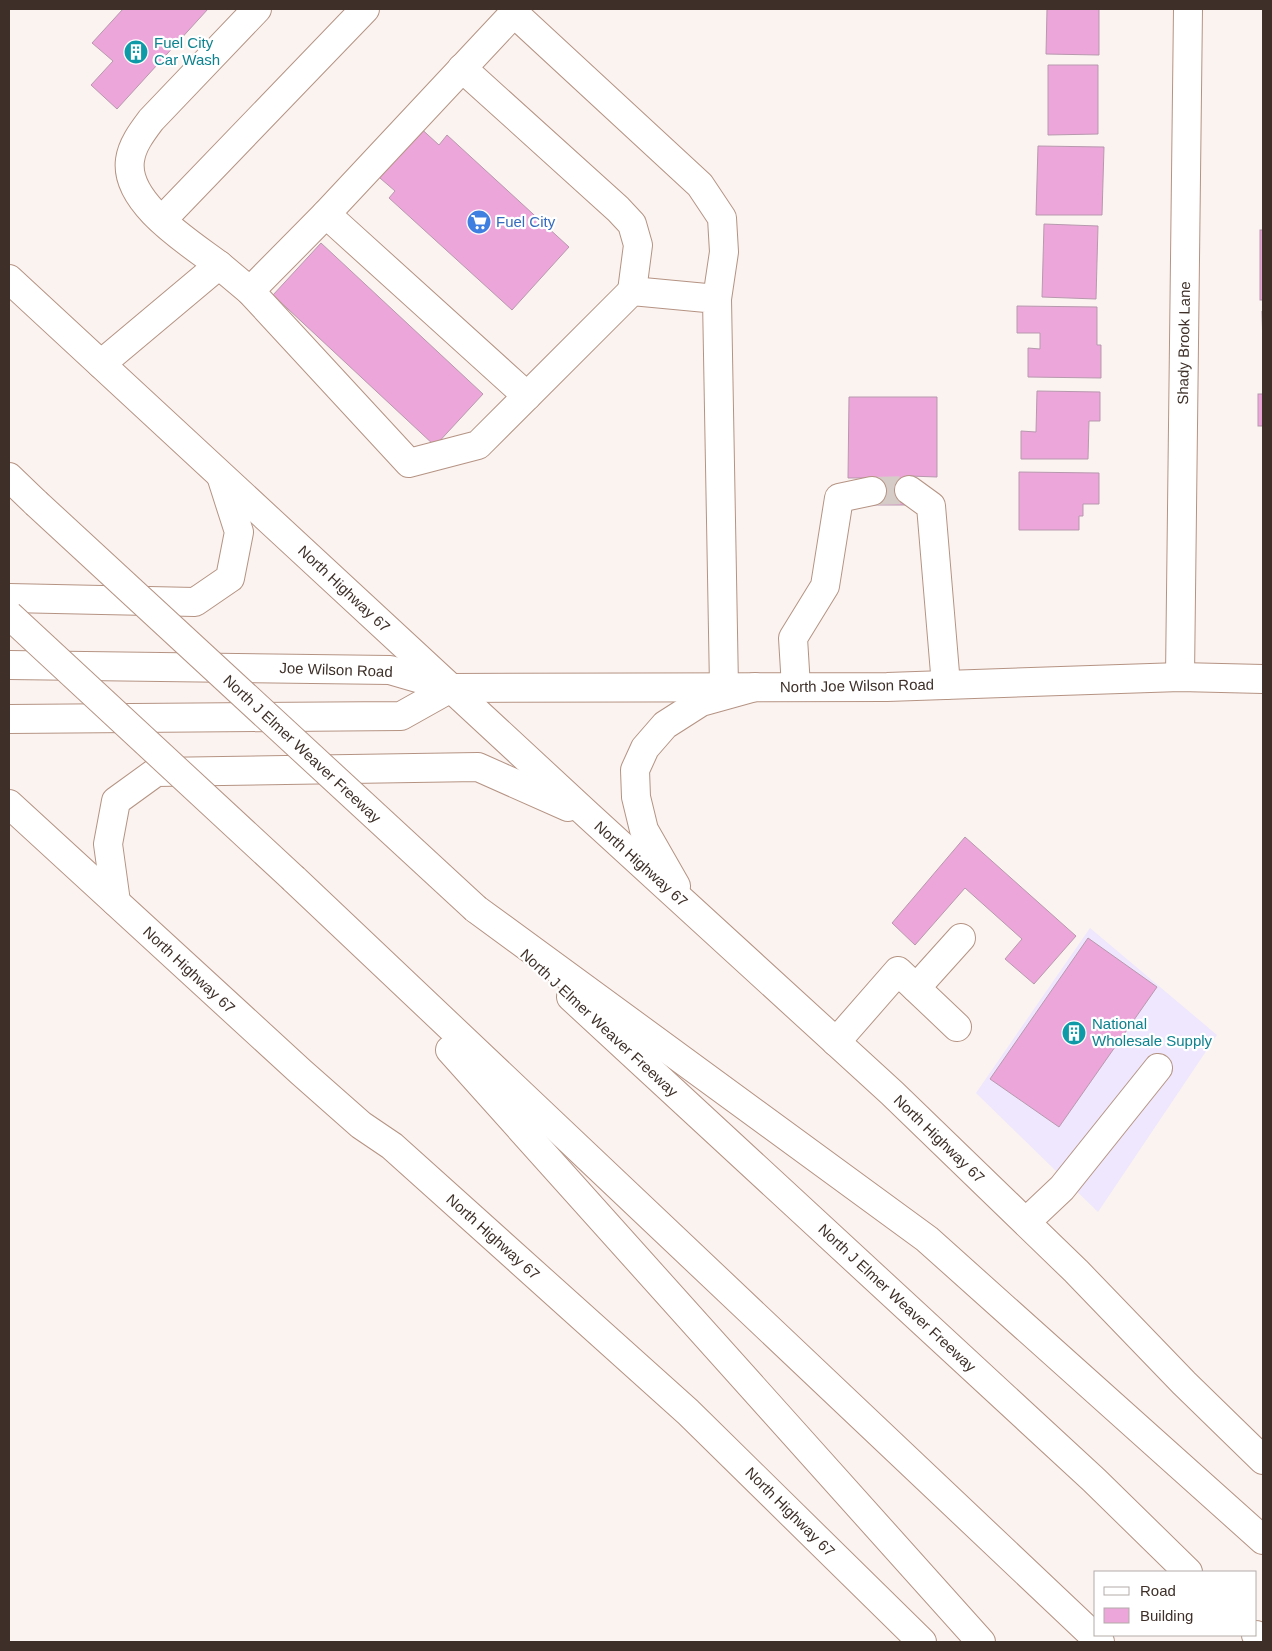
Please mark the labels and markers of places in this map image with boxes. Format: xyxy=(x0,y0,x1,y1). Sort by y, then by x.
place label: Fuel City Car Wash xyxy=(154,34,220,68)
building icon: Fuel City Car Wash xyxy=(123,39,149,65)
supermarket icon: Fuel City xyxy=(466,209,492,235)
place label: Fuel City xyxy=(496,213,556,230)
place label: National Wholesale Supply xyxy=(1092,1015,1213,1049)
building icon: National Wholesale Supply xyxy=(1061,1020,1087,1046)

